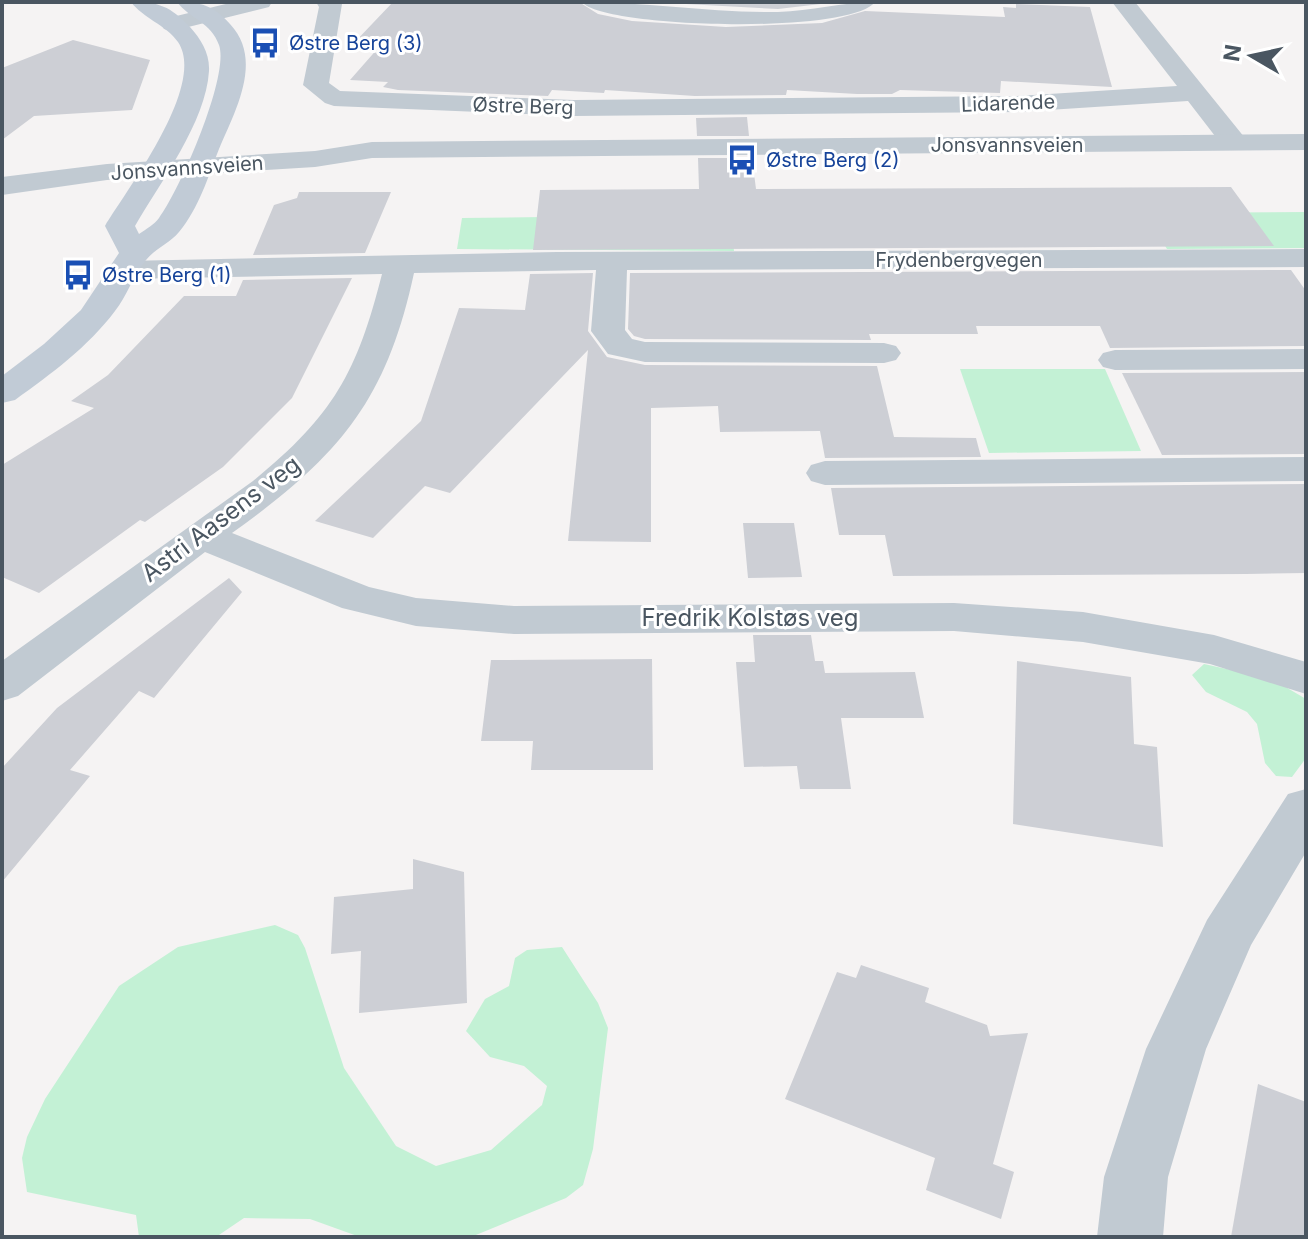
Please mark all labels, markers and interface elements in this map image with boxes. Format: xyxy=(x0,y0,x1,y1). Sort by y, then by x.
north arrow xyxy=(1212,16,1292,96)
bus stop icon: Østre Berg (3) xyxy=(248,26,282,60)
place label: Østre Berg (3) xyxy=(289,31,423,55)
text: N xyxy=(1218,43,1246,63)
street label: Lidarende xyxy=(961,89,1055,117)
street label: Østre Berg xyxy=(472,92,574,120)
street label: Jonsvannsveien xyxy=(930,133,1084,157)
bus stop icon: Østre Berg (2) xyxy=(725,143,759,177)
place label: Østre Berg (2) xyxy=(766,148,900,172)
street label: Jonsvannsveien xyxy=(110,151,264,185)
street label: Frydenbergvegen xyxy=(875,248,1043,272)
bus stop icon: Østre Berg (1) xyxy=(61,258,95,292)
place label: Østre Berg (1) xyxy=(102,263,231,287)
street label: Astri Aasens veg xyxy=(136,450,306,588)
street label: Fredrik Kolstøs veg xyxy=(641,603,859,632)

